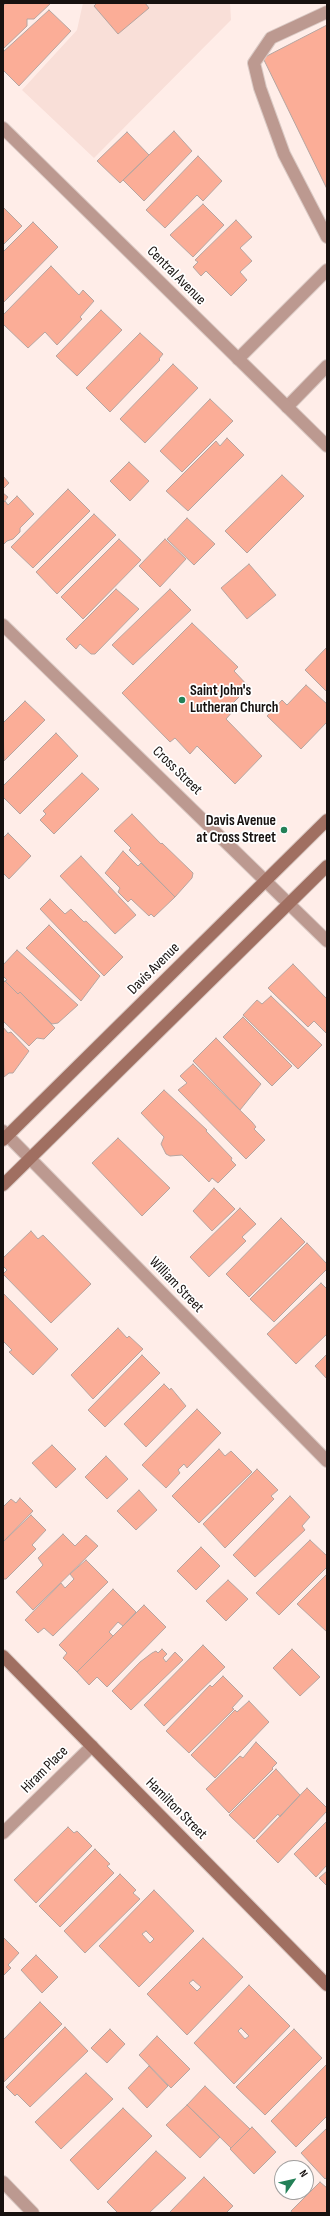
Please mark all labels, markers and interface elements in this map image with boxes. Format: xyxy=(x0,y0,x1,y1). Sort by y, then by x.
street label: Central Avenue xyxy=(143,243,209,309)
place label: Saint John's Lutheran Church xyxy=(190,682,278,717)
marker: Saint John's Lutheran Church xyxy=(177,695,187,705)
street label: Cross Street xyxy=(148,743,206,799)
place label: Davis Avenue at Cross Street xyxy=(196,812,276,847)
marker: Davis Avenue at Cross Street xyxy=(279,825,289,835)
street label: Davis Avenue xyxy=(124,939,184,999)
street label: William Street xyxy=(145,1253,207,1317)
street label: Hiram Place xyxy=(18,1743,72,1797)
street label: Hamilton Street xyxy=(141,1774,211,1844)
north arrow xyxy=(274,2160,314,2200)
text: N xyxy=(297,2167,311,2180)

